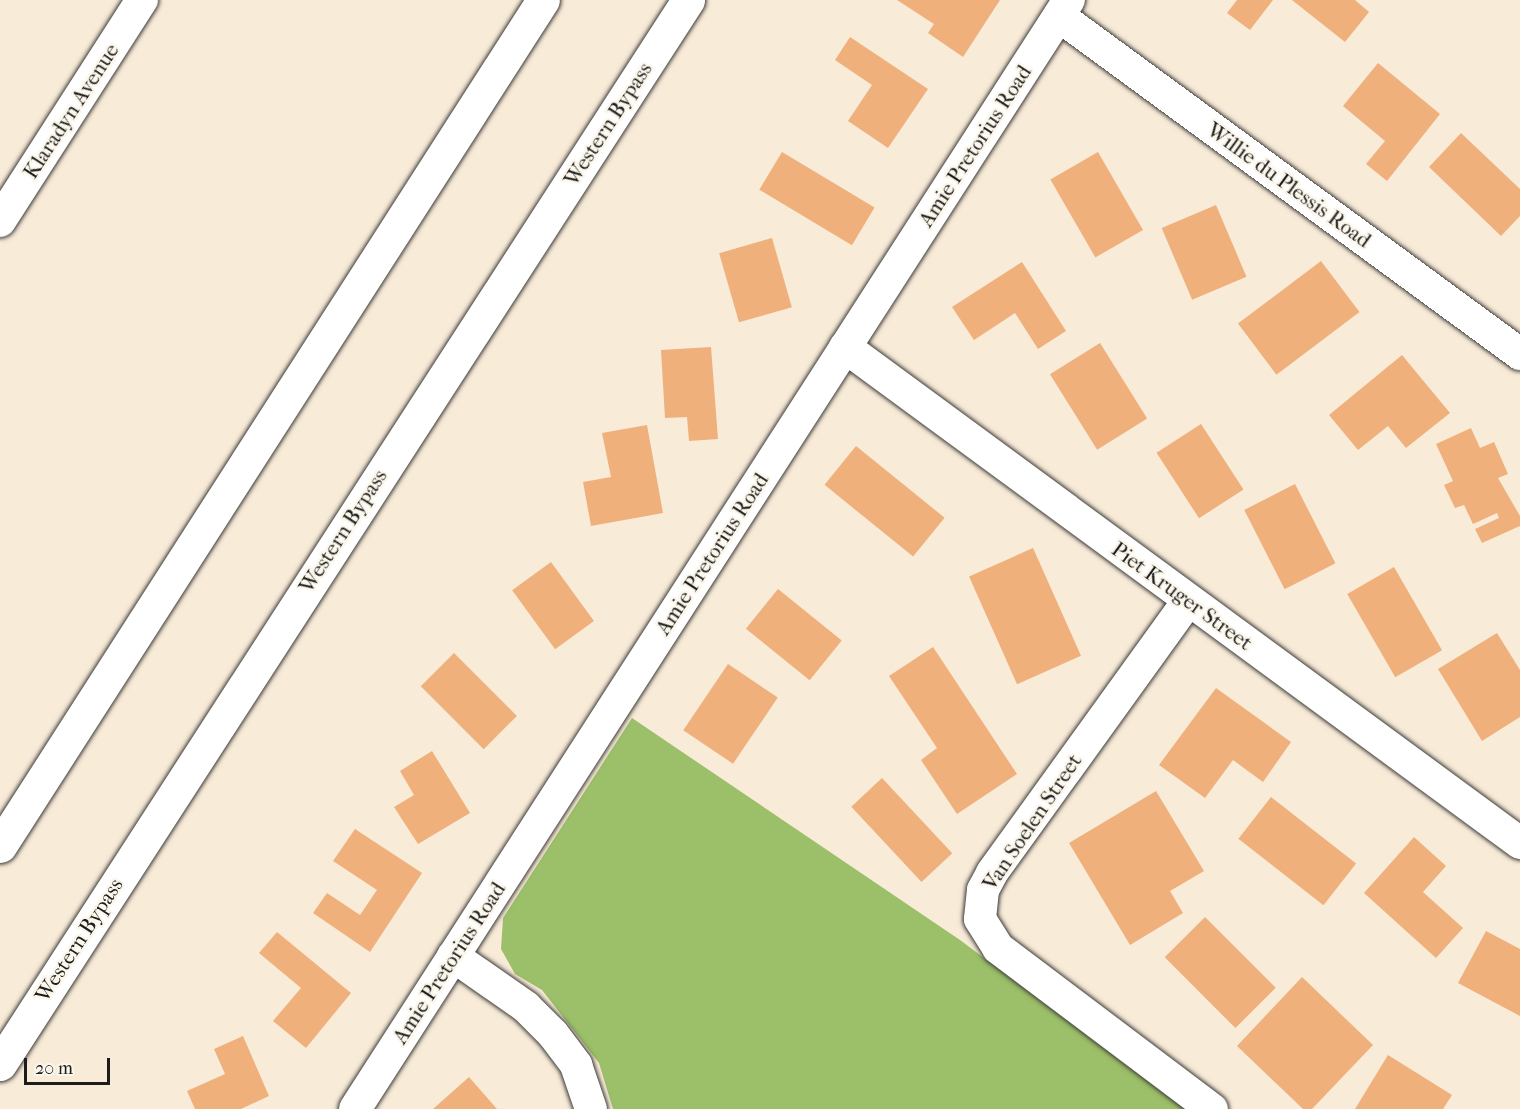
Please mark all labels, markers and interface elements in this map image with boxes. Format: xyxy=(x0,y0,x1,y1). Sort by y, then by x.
street label: Klaradyn Avenue xyxy=(18,39,124,183)
street label: Western Bypass xyxy=(559,57,657,191)
street label: Amie Pretorius Road xyxy=(913,60,1037,232)
street label: Willie du Plessis Road xyxy=(1202,117,1376,253)
street label: Western Bypass xyxy=(294,464,392,598)
street label: Amie Pretorius Road xyxy=(650,468,774,640)
street label: Piet Kruger Street xyxy=(1107,537,1257,655)
street label: Van Soelen Street xyxy=(977,749,1087,895)
street label: Western Bypass xyxy=(30,873,128,1007)
street label: Amie Pretorius Road xyxy=(387,877,511,1049)
scale bar xyxy=(27,1046,112,1084)
text: 20 m xyxy=(35,1058,73,1079)

